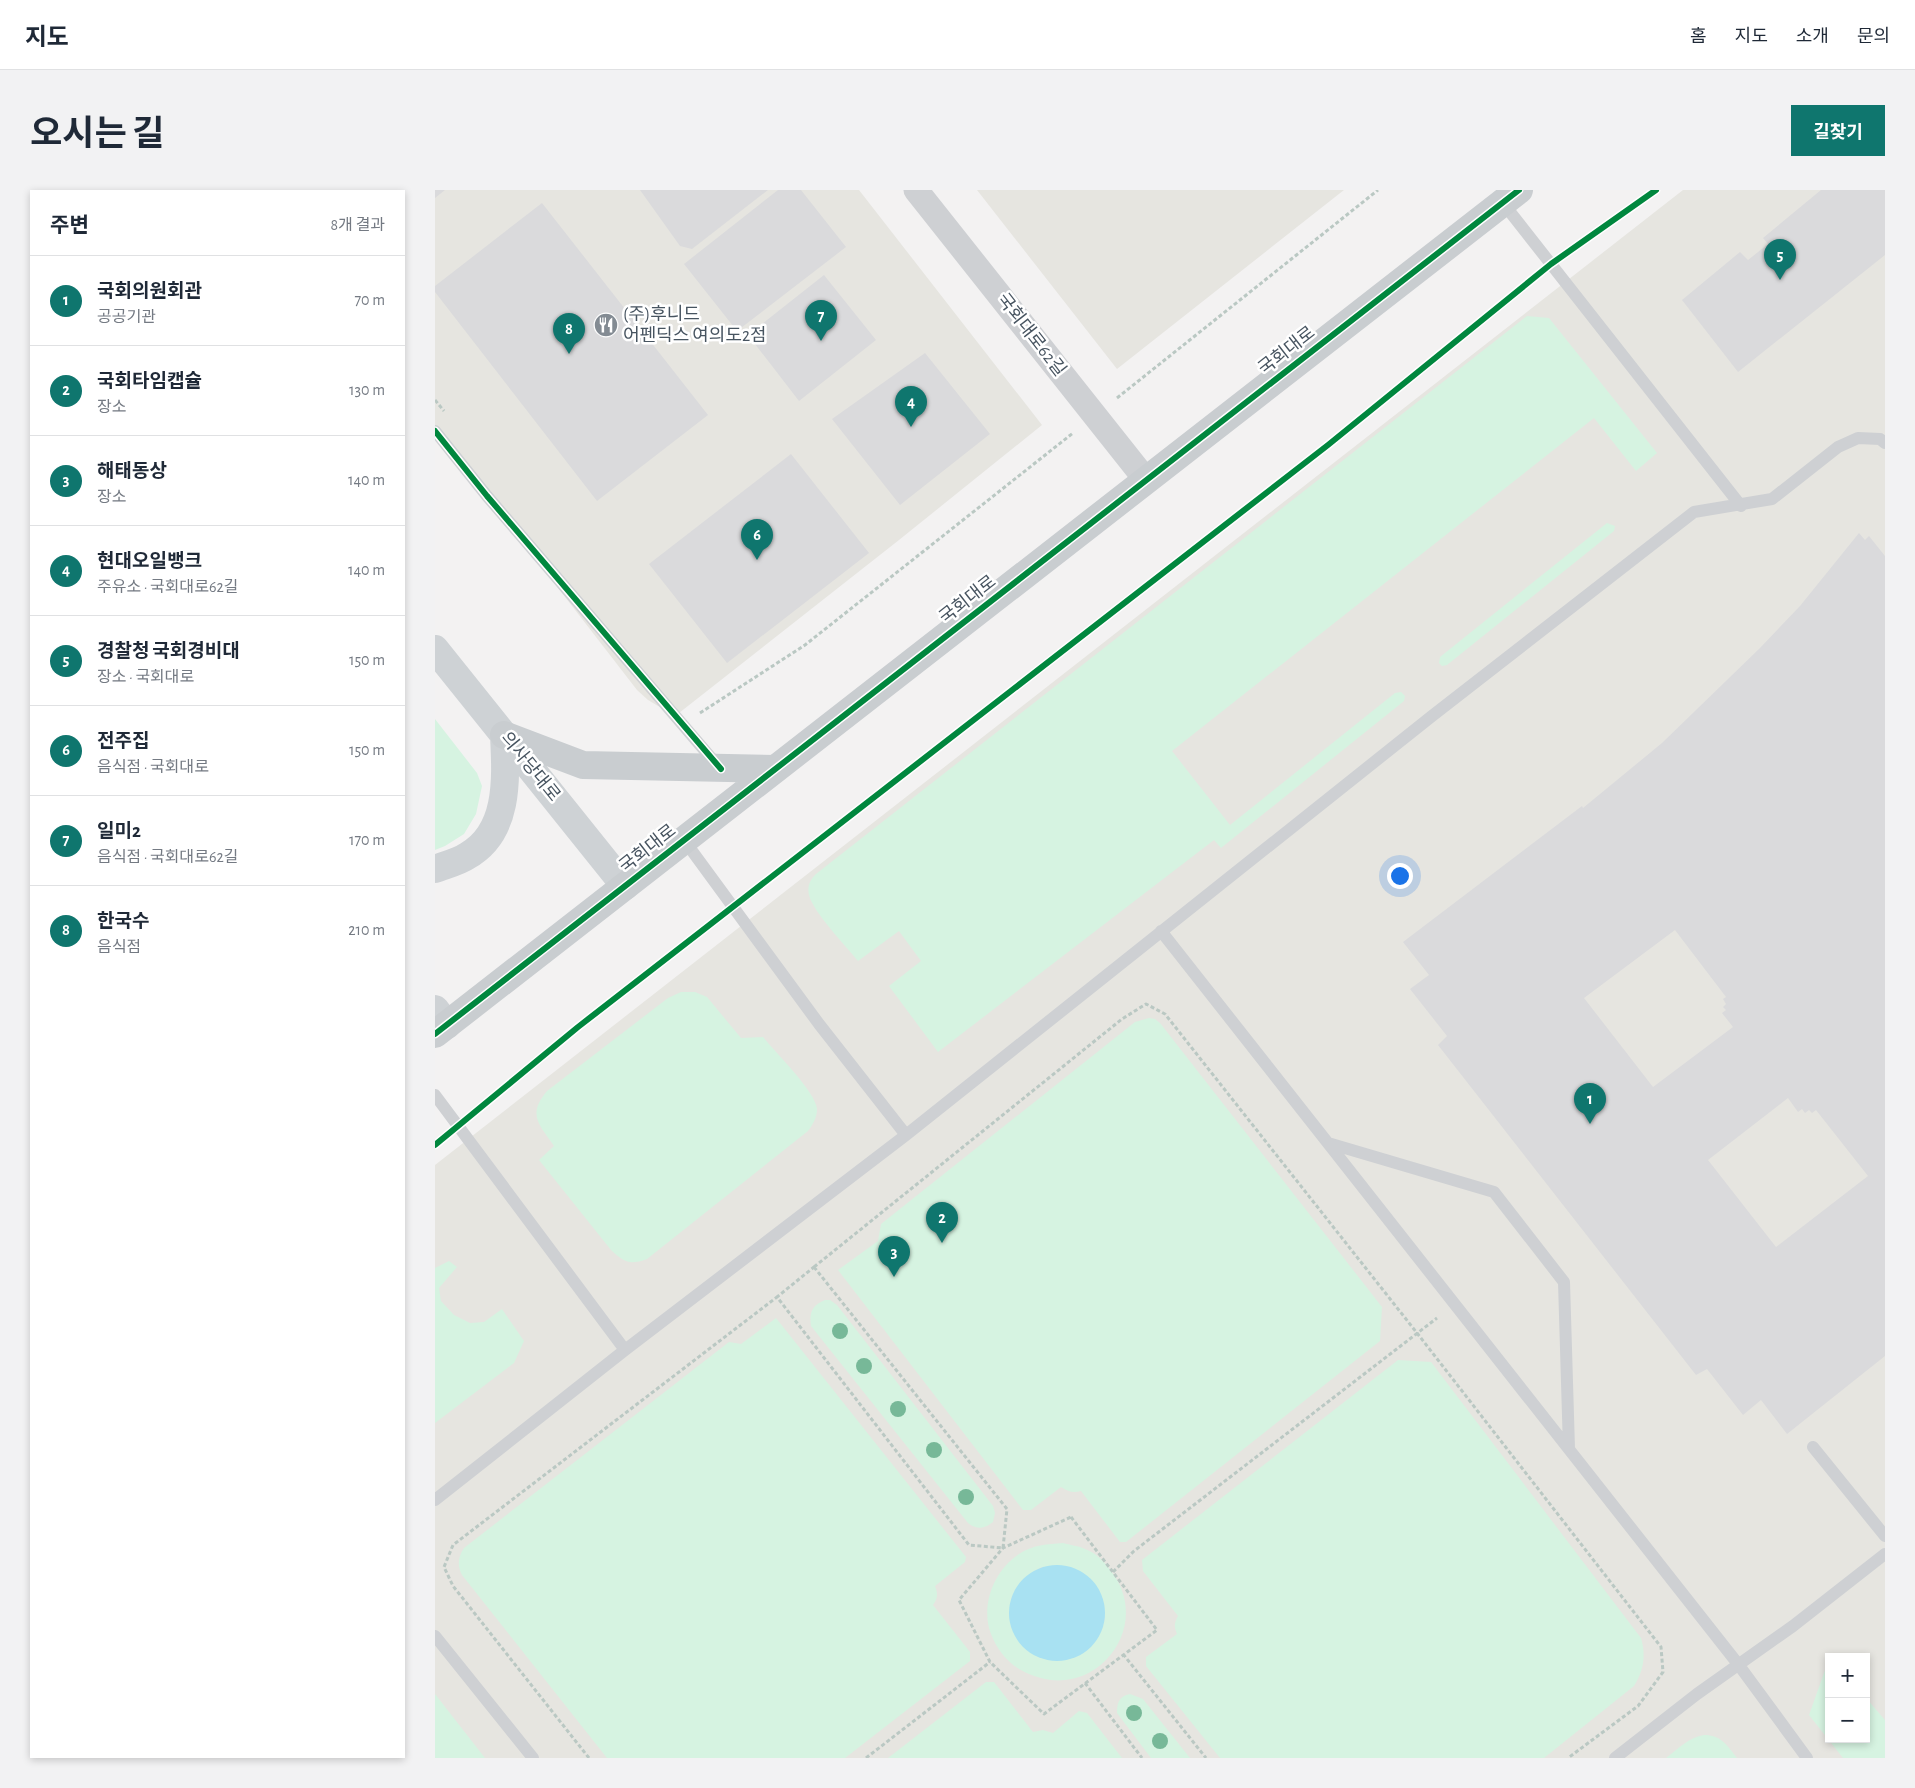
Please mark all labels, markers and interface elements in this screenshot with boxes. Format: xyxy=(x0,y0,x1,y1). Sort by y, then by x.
text: 지도 xyxy=(25,26,69,50)
text: 홈 xyxy=(1690,28,1707,46)
text: 지도 xyxy=(1735,28,1768,46)
text: 소개 xyxy=(1796,28,1829,46)
text: 문의 xyxy=(1857,28,1890,46)
button: 길찾기 xyxy=(1791,105,1885,156)
text: 오시는 길 xyxy=(30,117,164,152)
text: 주변 xyxy=(50,215,89,236)
text: 8개 결과 xyxy=(331,217,385,233)
pin: 5 xyxy=(1764,239,1796,280)
text: 국회의원회관 xyxy=(97,282,202,301)
street label: 국회대로62길 xyxy=(993,289,1070,380)
text: 1 xyxy=(63,292,69,308)
text: 70 m xyxy=(354,292,385,308)
pin: 7 xyxy=(805,300,837,341)
place label: (주)후니드 어펜딕스 여의도2점 xyxy=(623,304,767,345)
text: 공공기관 xyxy=(97,309,156,325)
restaurant icon: (주)후니드 어펜딕스 여의도2점 xyxy=(593,312,619,338)
pin: 8 xyxy=(553,313,585,354)
street label: 국회대로 xyxy=(1254,322,1319,378)
text: 국회타임캡슐 xyxy=(97,372,202,391)
text: 2 xyxy=(62,382,70,398)
text: 130 m xyxy=(349,382,385,398)
pin: 4 xyxy=(895,386,927,427)
text: 장소 xyxy=(97,399,126,415)
text: 해태동상 xyxy=(97,462,167,481)
text: 3 xyxy=(63,472,69,488)
text: 140 m xyxy=(348,472,385,488)
text: 장소 xyxy=(97,489,126,505)
pin: 6 xyxy=(741,519,773,560)
text: 현대오일뱅크 xyxy=(97,552,202,571)
text: 4 xyxy=(62,562,70,578)
text: 140 m xyxy=(348,562,385,578)
street label: 국회대로 xyxy=(935,571,1000,627)
text: 주유소 · 국회대로62길 xyxy=(97,579,239,595)
text: 경찰청 국회경비대 xyxy=(97,642,240,661)
text: 5 xyxy=(63,652,69,668)
text: 150 m xyxy=(349,652,385,668)
text: 장소 · 국회대로 xyxy=(97,669,194,685)
street label: 의사당대로 xyxy=(497,728,565,805)
text: 전주집 xyxy=(97,732,149,751)
text: 6 xyxy=(62,742,70,758)
text: 150 m xyxy=(349,742,385,758)
text: 음식점 · 국회대로 xyxy=(97,759,209,775)
street label: 국회대로 xyxy=(615,820,680,876)
text: 일미2 xyxy=(97,822,141,841)
text: 7 xyxy=(63,832,69,848)
text: 170 m xyxy=(349,832,385,848)
text: 음식점 · 국회대로62길 xyxy=(97,849,239,865)
your location xyxy=(1387,863,1413,889)
text: 한국수 xyxy=(97,912,149,931)
text: 8 xyxy=(62,922,70,938)
text: 210 m xyxy=(348,922,385,938)
text: 음식점 xyxy=(97,939,141,955)
pin: 1 xyxy=(1574,1083,1606,1124)
pin: 2 xyxy=(926,1202,958,1243)
pin: 3 xyxy=(878,1236,910,1277)
map controls xyxy=(1825,1653,1870,1743)
button: + xyxy=(1825,1653,1870,1698)
button: − xyxy=(1825,1698,1870,1743)

